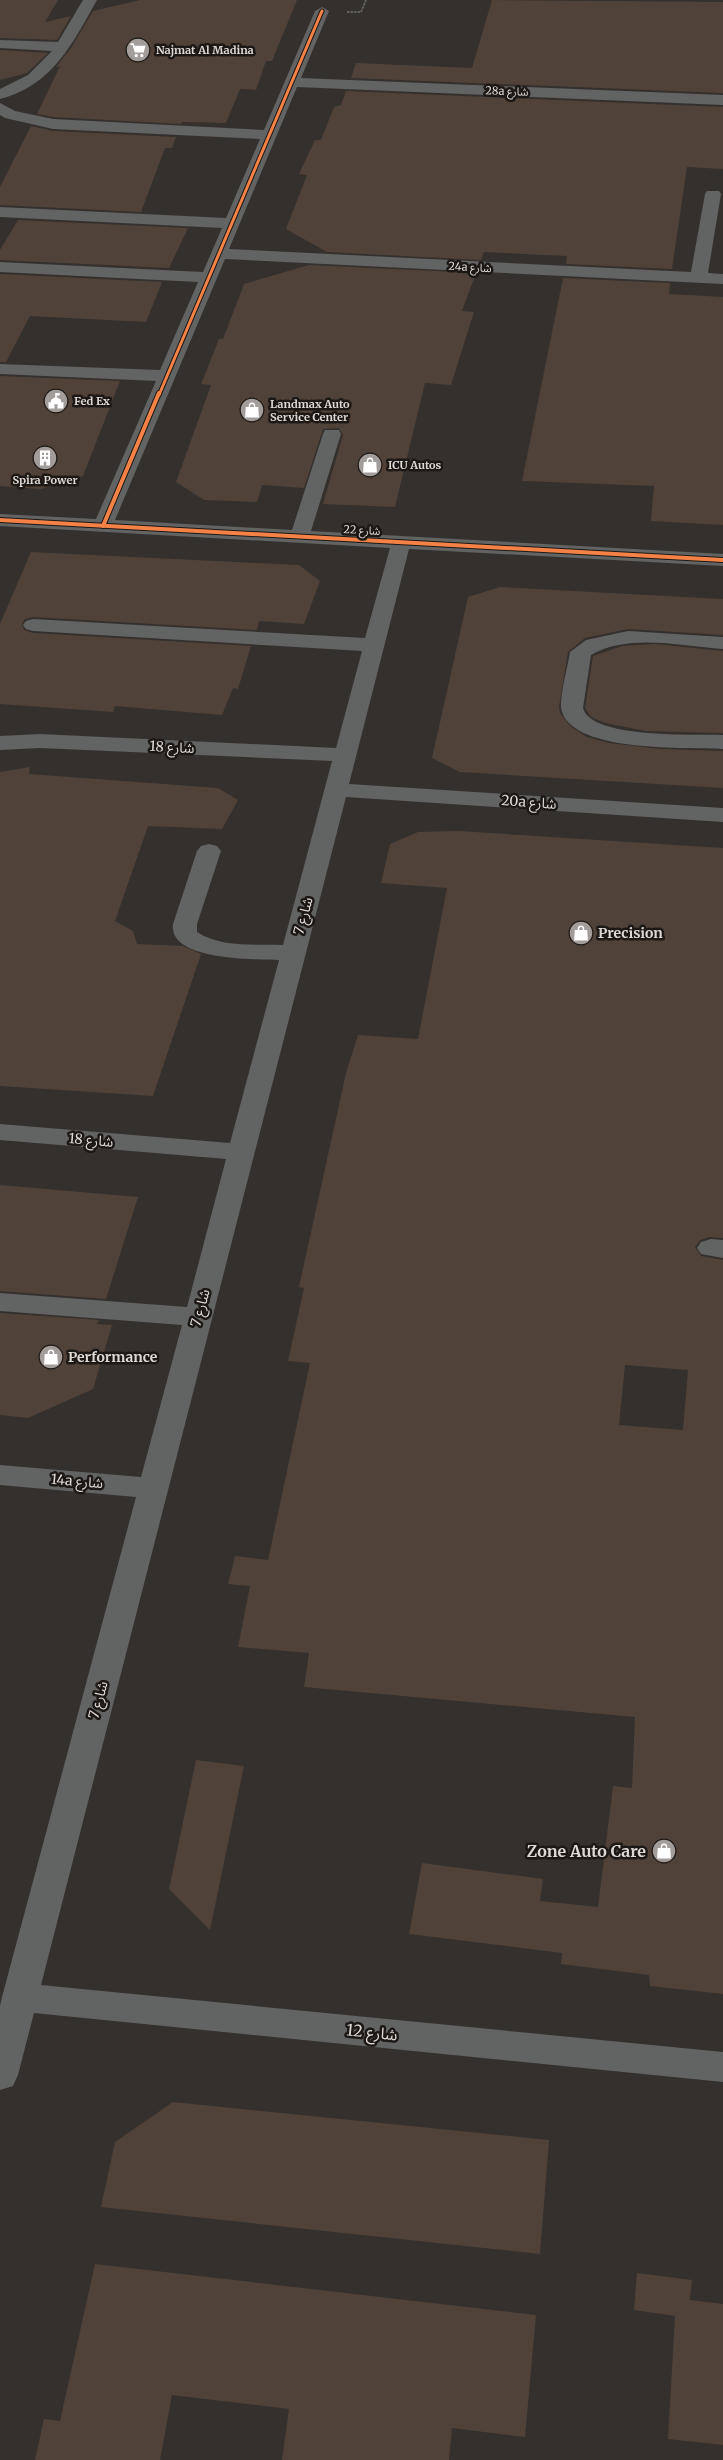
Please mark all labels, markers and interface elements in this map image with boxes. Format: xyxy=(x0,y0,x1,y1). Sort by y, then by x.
supermarket icon: Najmat Al Madina xyxy=(125,37,151,63)
place label: Najmat Al Madina xyxy=(156,43,254,57)
street label: 28a شارع xyxy=(485,83,529,100)
street label: 24a شارع xyxy=(448,259,492,276)
public building icon: Fed Ex xyxy=(43,388,69,414)
place label: Fed Ex xyxy=(74,394,110,408)
shop icon: Landmax Auto Service Center xyxy=(239,397,265,423)
place label: Landmax Auto Service Center xyxy=(270,397,350,424)
building icon: Spira Power xyxy=(32,445,58,471)
shop icon: ICU Autos xyxy=(357,452,383,478)
place label: ICU Autos xyxy=(388,458,442,472)
place label: Spira Power xyxy=(12,473,78,487)
street label: شارع 22 xyxy=(343,522,381,539)
street label: شارع 18 xyxy=(149,737,195,759)
street label: 20a شارع xyxy=(501,791,557,815)
street label: شارع 7 xyxy=(289,895,319,937)
shop icon: Precision xyxy=(568,920,594,946)
place label: Precision xyxy=(598,924,663,942)
street label: شارع 18 xyxy=(68,1129,114,1153)
street label: شارع 7 xyxy=(186,1287,216,1329)
shop icon: Performance xyxy=(38,1344,64,1370)
place label: Performance xyxy=(68,1348,158,1366)
street label: 14a شارع xyxy=(50,1470,104,1494)
street label: شارع 7 xyxy=(84,1679,114,1721)
shop icon: Zone Auto Care xyxy=(651,1838,677,1864)
place label: Zone Auto Care xyxy=(527,1841,646,1861)
street label: شارع 12 xyxy=(345,2019,399,2048)

